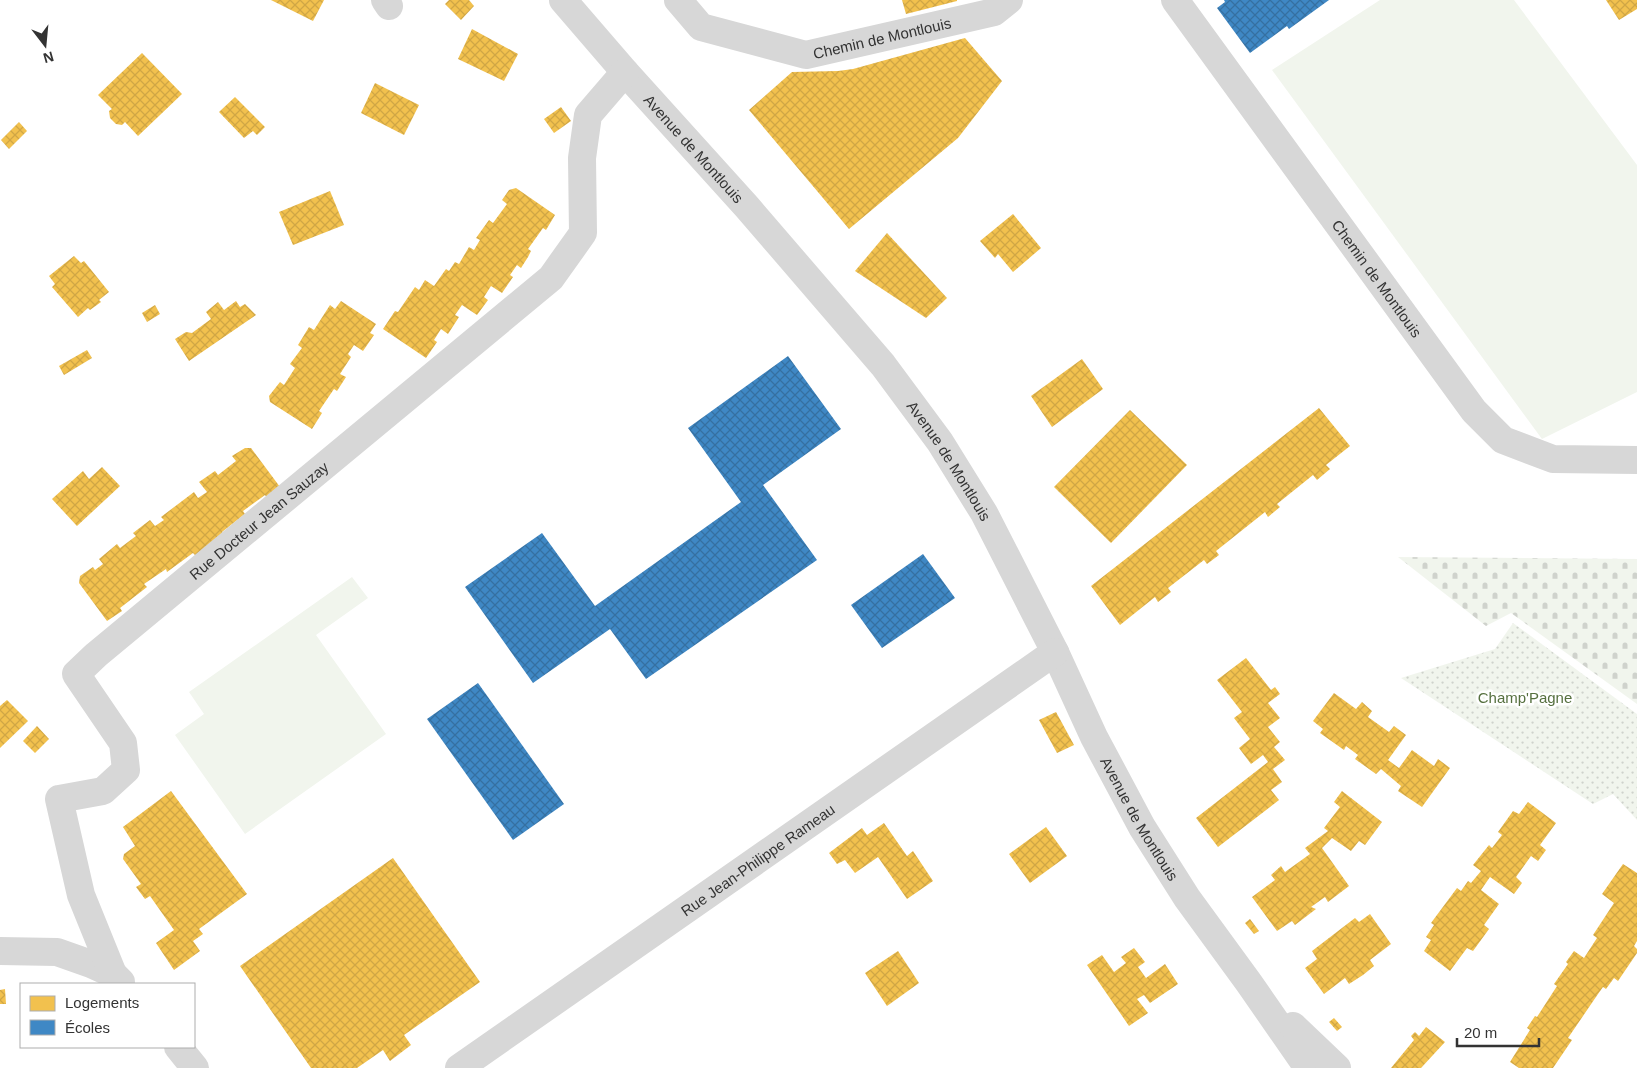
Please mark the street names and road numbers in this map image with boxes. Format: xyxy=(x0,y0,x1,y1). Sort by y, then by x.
street label: Chemin de Montlouis xyxy=(811,14,953,62)
street label: Avenue de Montlouis xyxy=(641,91,747,206)
street label: Chemin de Montlouis xyxy=(1329,216,1426,340)
street label: Avenue de Montlouis xyxy=(904,397,995,523)
street label: Rue Docteur Jean Sauzay xyxy=(186,458,332,583)
street label: Avenue de Montlouis xyxy=(1098,754,1182,884)
street label: Rue Jean-Philippe Rameau xyxy=(677,800,838,919)

